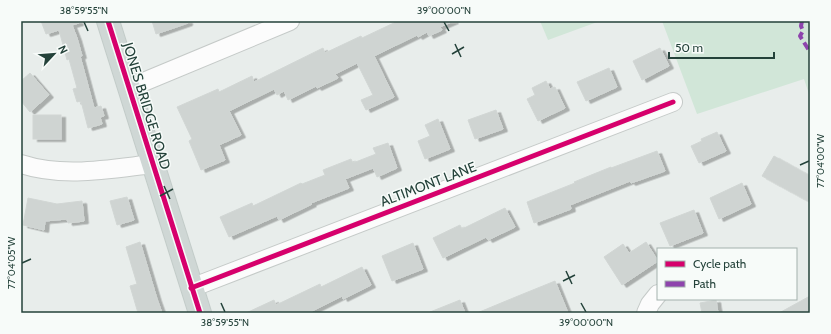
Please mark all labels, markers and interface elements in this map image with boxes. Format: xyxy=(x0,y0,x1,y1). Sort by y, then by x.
text: 38°59'55"N xyxy=(60,4,108,17)
text: 39°00'00"N xyxy=(417,4,471,17)
north arrow xyxy=(34,34,74,74)
scale bar xyxy=(669,34,774,60)
street label: JONES BRIDGE ROAD xyxy=(119,39,175,172)
text: 50 m xyxy=(675,40,703,55)
text: N xyxy=(55,43,71,56)
text: 77°04'00"W xyxy=(814,133,827,188)
street label: ALTIMONT LANE xyxy=(377,157,479,211)
text: 77°04'05"W xyxy=(5,236,18,289)
legend xyxy=(657,248,797,300)
text: Cycle path xyxy=(693,256,746,271)
text: Path xyxy=(693,276,716,291)
text: 38°59'55"N xyxy=(201,316,249,329)
text: 39°00'00"N xyxy=(559,316,613,329)

